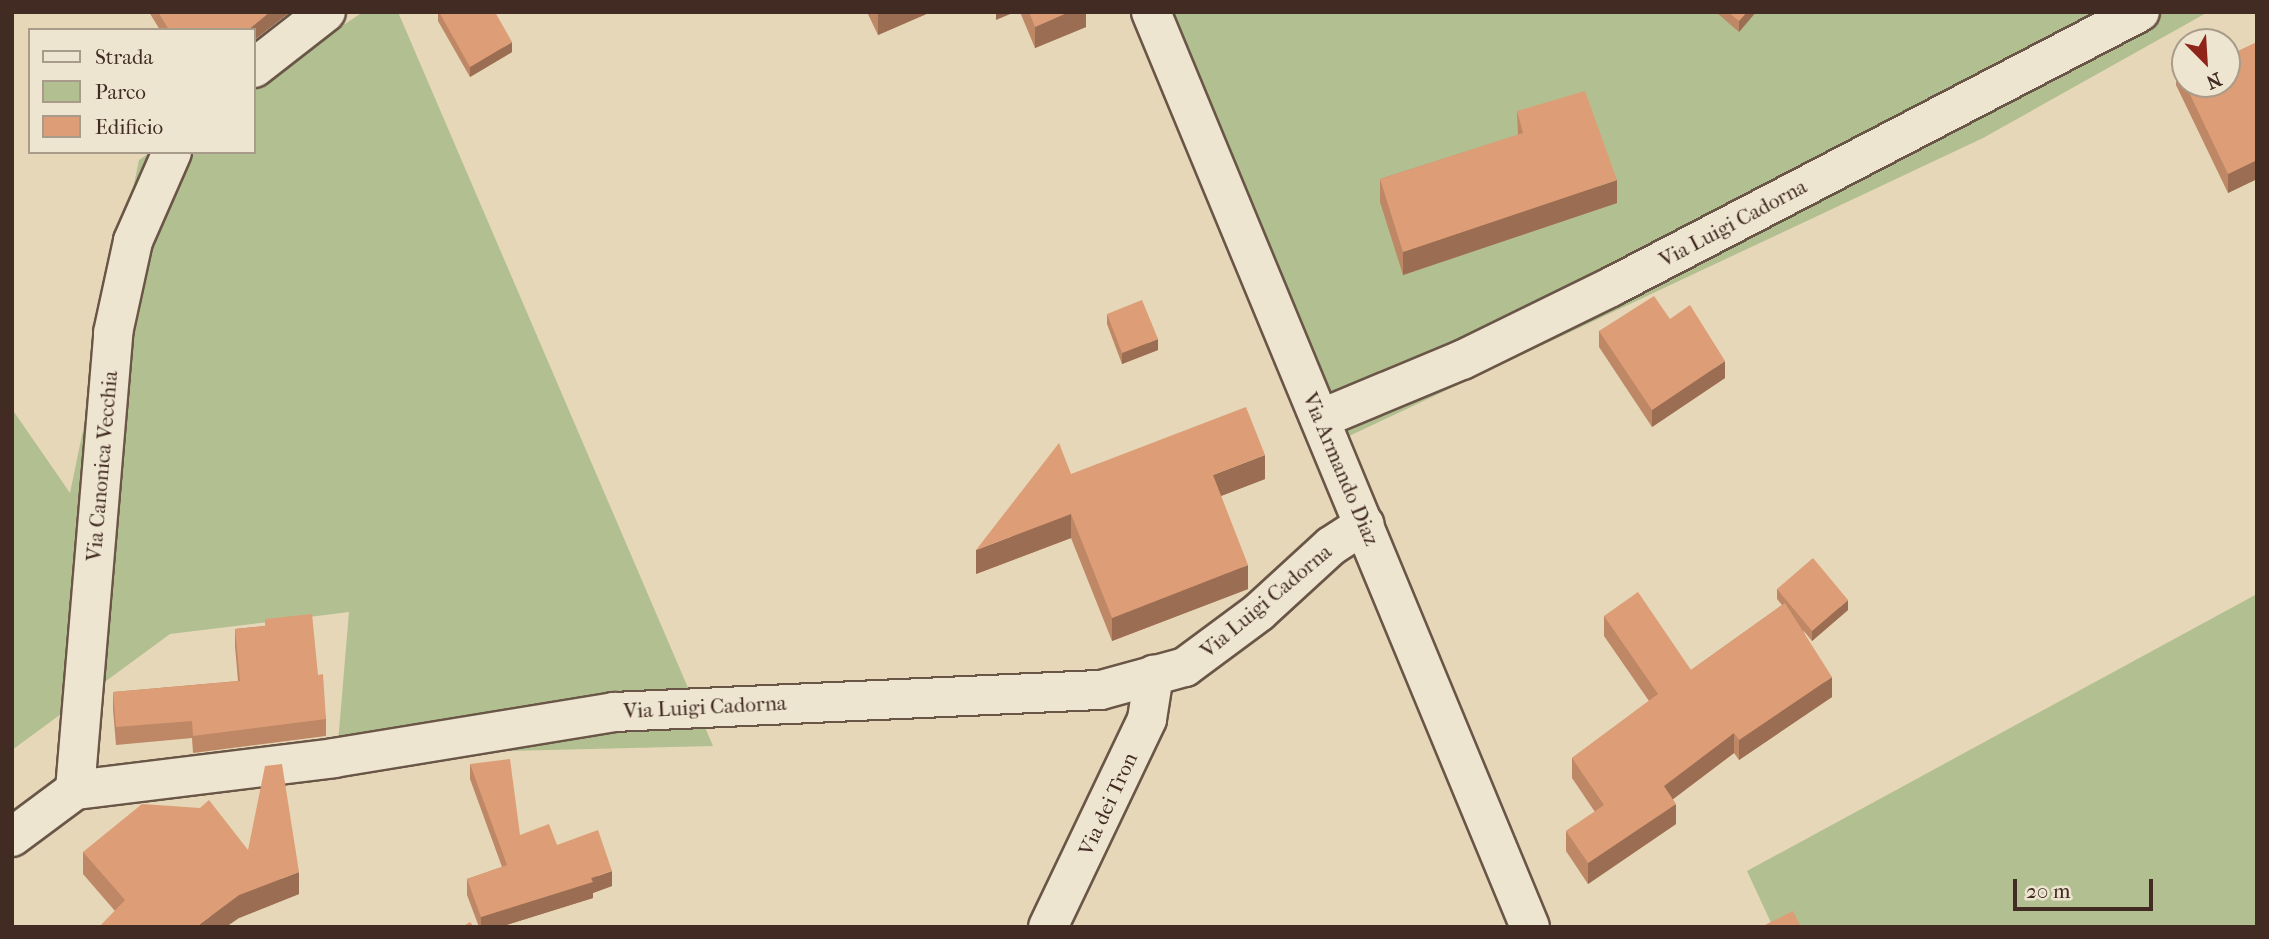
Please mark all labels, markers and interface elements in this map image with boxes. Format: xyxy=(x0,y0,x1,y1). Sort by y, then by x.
legend xyxy=(28,28,256,154)
north arrow xyxy=(2171,28,2241,98)
text: Strada xyxy=(95,45,153,69)
text: N xyxy=(2203,67,2225,93)
text: Parco xyxy=(95,80,146,104)
text: Edificio xyxy=(95,115,163,139)
street label: Via Luigi Cadorna xyxy=(1655,174,1811,272)
street label: Via Canonica Vecchia xyxy=(81,370,123,562)
street label: Via Armando Diaz xyxy=(1297,389,1385,549)
street label: Via Luigi Cadorna xyxy=(1195,539,1337,663)
street label: Via Luigi Cadorna xyxy=(623,690,787,724)
street label: Via dei Tron xyxy=(1073,748,1143,860)
scale bar xyxy=(2017,866,2157,910)
text: 20 m xyxy=(2026,879,2070,903)

